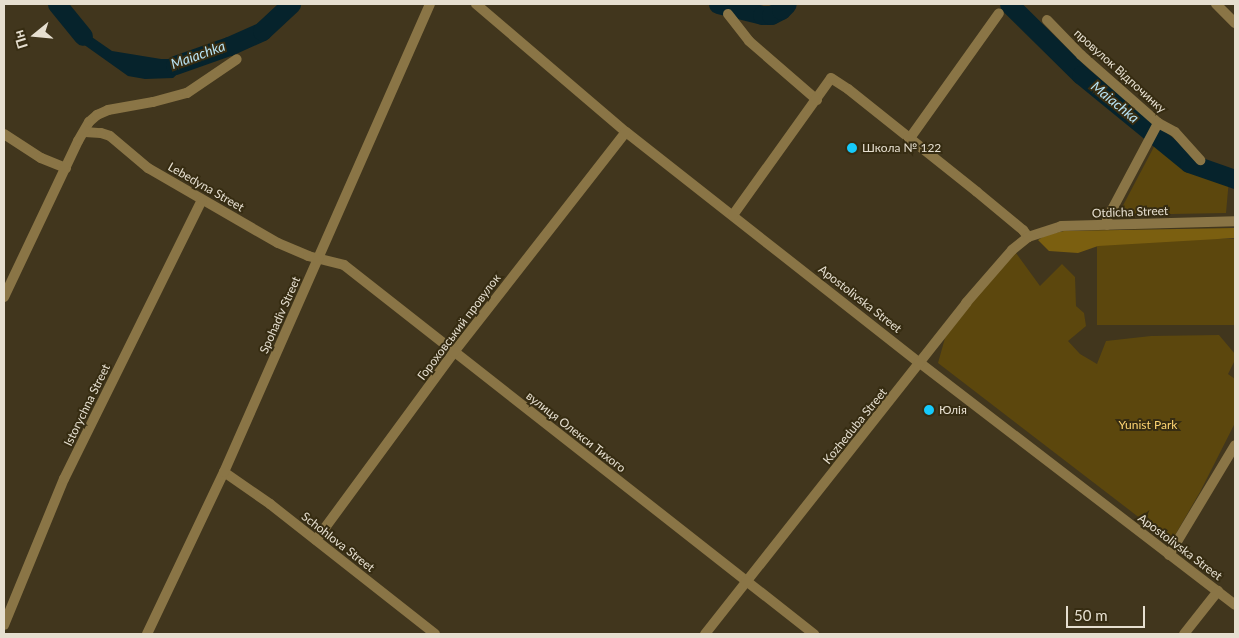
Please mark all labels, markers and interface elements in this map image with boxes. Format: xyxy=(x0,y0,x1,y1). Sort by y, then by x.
north arrow xyxy=(10,10,60,60)
street label: провулок Відпочинку xyxy=(1071,26,1169,116)
text: Пн xyxy=(9,28,31,51)
water label: Maiachka xyxy=(169,37,227,73)
water label: Maiachka xyxy=(1088,78,1142,126)
place label: Школа № 122 xyxy=(862,141,941,155)
marker: Школа № 122 xyxy=(846,142,858,154)
street label: Lebedyna Street xyxy=(165,159,247,215)
street label: Otdicha Street xyxy=(1092,203,1168,221)
street label: Apostolivska Street xyxy=(816,262,904,336)
street label: Гороховський провулок xyxy=(414,271,504,383)
street label: Spohadiv Street xyxy=(257,274,303,356)
street label: Istorychna Street xyxy=(61,362,113,448)
street label: Kozheduba Street xyxy=(820,385,890,467)
street label: вулиця Олекси Тихого xyxy=(523,389,629,475)
place label: Юлія xyxy=(939,403,967,417)
marker: Юлія xyxy=(923,404,935,416)
park label: Yunist Park xyxy=(1119,418,1177,432)
street label: Schohlova Street xyxy=(299,509,377,575)
street label: Apostolivska Street xyxy=(1135,511,1225,583)
scale bar xyxy=(1069,596,1148,628)
text: 50 m xyxy=(1074,606,1108,624)

